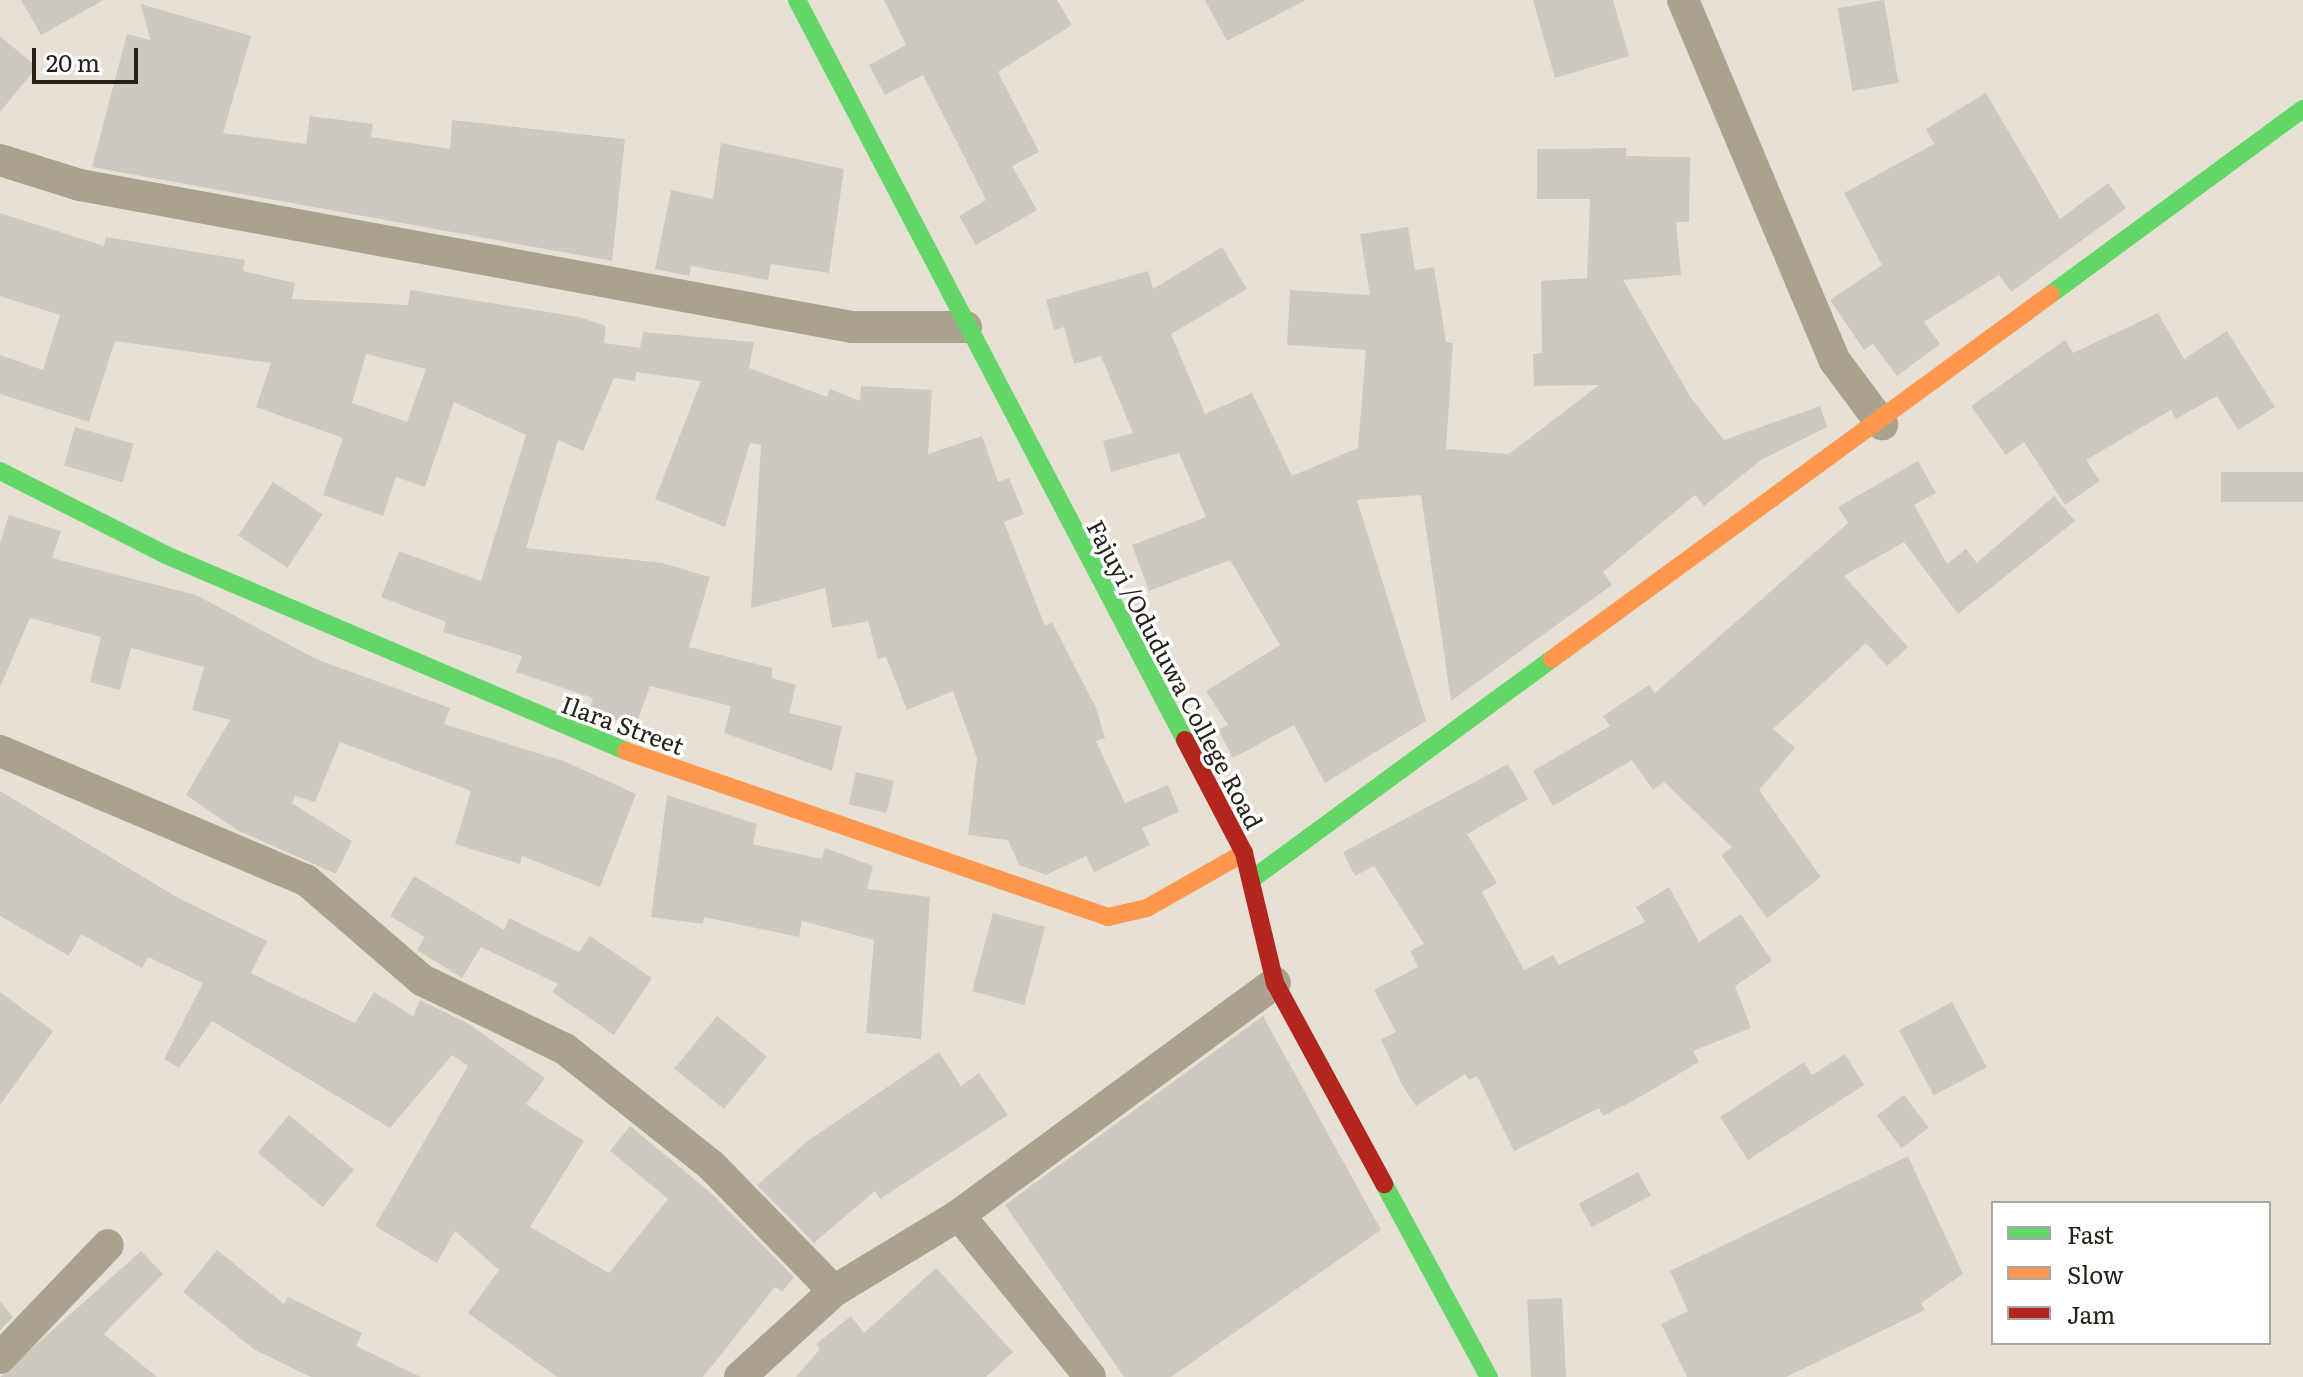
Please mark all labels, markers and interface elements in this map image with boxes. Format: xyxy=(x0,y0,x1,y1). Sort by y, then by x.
scale bar xyxy=(36,32,142,82)
text: 20 m xyxy=(46,44,100,79)
street label: Fajuyi /Oduduwa College Road xyxy=(1082,514,1270,834)
street label: Ilara Street xyxy=(558,689,688,759)
legend xyxy=(1991,1201,2271,1345)
text: Fast xyxy=(2067,1216,2114,1251)
text: Slow xyxy=(2067,1256,2124,1291)
text: Jam xyxy=(2067,1296,2115,1331)

